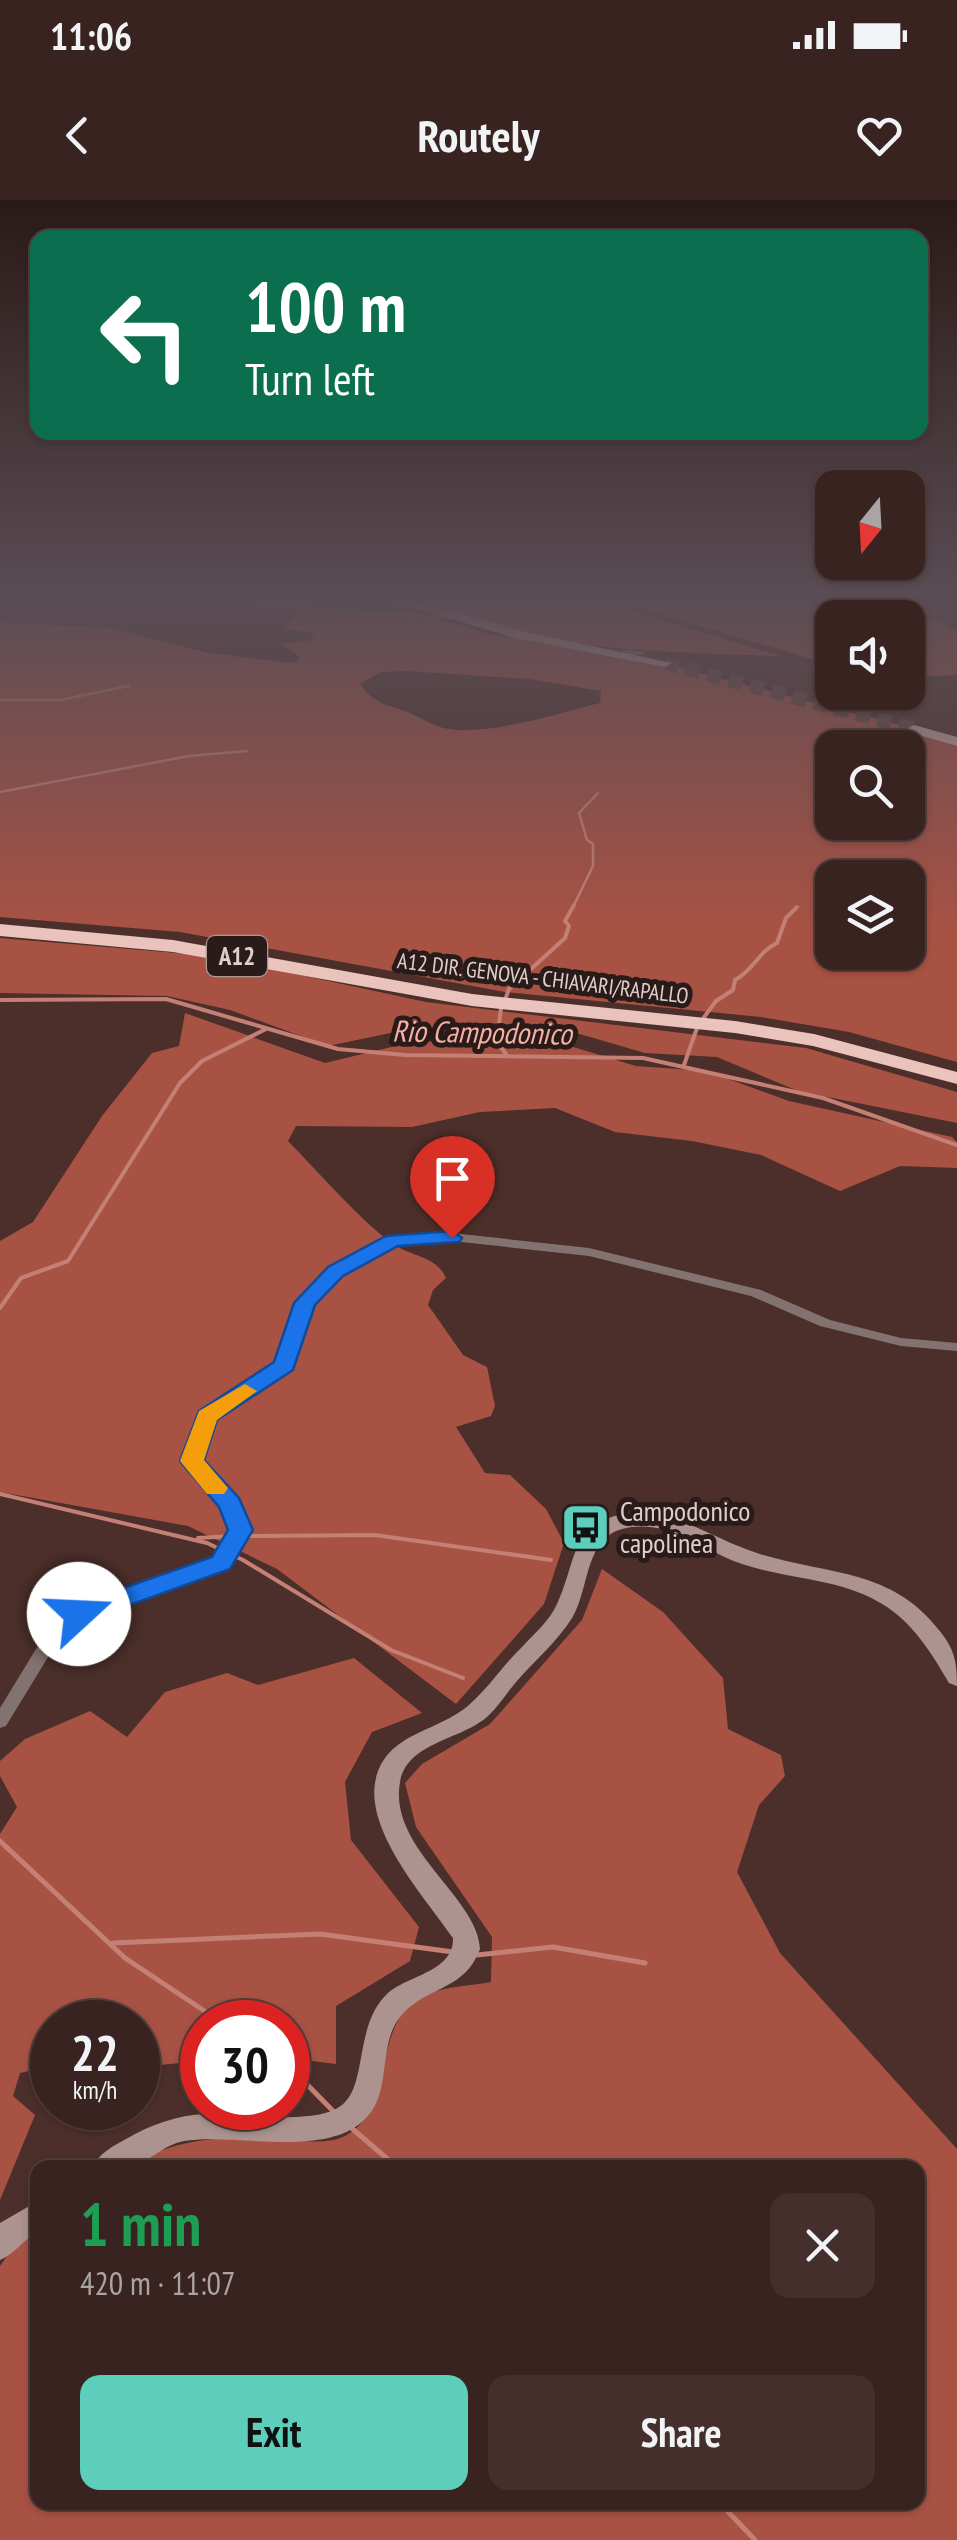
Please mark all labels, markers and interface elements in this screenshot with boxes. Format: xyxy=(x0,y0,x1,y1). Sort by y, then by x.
text: 11:06 xyxy=(50,11,132,60)
text: Routely xyxy=(417,106,540,164)
icon: back xyxy=(50,108,105,163)
icon: heart xyxy=(852,108,907,163)
text: 100 m xyxy=(245,261,406,351)
icon: left xyxy=(80,270,210,400)
text: Turn left xyxy=(245,349,375,407)
north arrow xyxy=(815,470,925,580)
map controls xyxy=(815,470,925,970)
button: sound xyxy=(815,600,925,710)
button: search xyxy=(815,730,925,840)
button: layers xyxy=(815,860,925,970)
road number: A12 xyxy=(207,936,267,976)
street label: A12 DIR. GENOVA - CHIAVARI/RAPALLO xyxy=(396,946,690,1010)
water label: Rio Campodonico xyxy=(392,1010,574,1053)
pin xyxy=(410,1136,495,1239)
icon: arrive xyxy=(425,1151,480,1206)
place label: Campodonico capolinea xyxy=(620,1492,750,1561)
bus stop icon: Campodonico capolinea xyxy=(559,1501,611,1553)
position arrow xyxy=(27,1562,131,1666)
speed limit sign: 30 xyxy=(180,2000,310,2130)
text: 22 xyxy=(71,2020,119,2085)
text: km/h xyxy=(73,2074,117,2106)
text: 1 min xyxy=(80,2185,201,2263)
button: close xyxy=(770,2193,875,2298)
text: 420 m · 11:07 xyxy=(80,2262,235,2304)
button: Exit xyxy=(80,2375,468,2490)
button: Share xyxy=(488,2375,875,2490)

